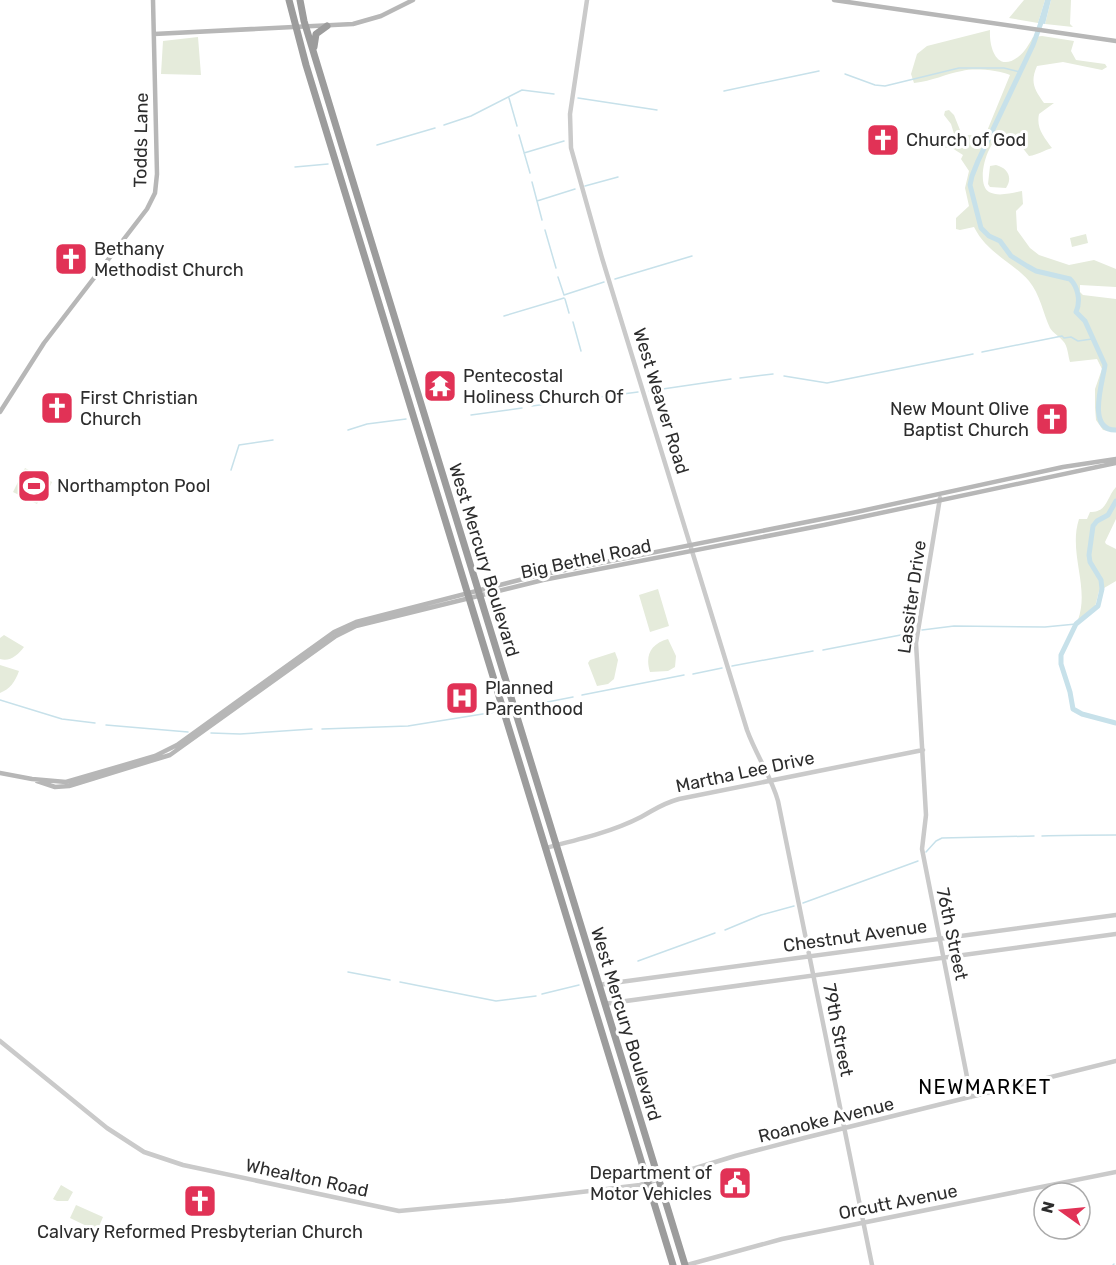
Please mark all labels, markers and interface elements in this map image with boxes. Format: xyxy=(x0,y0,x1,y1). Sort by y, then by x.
street label: Todds Lane xyxy=(129,92,153,188)
church icon: Church of God xyxy=(865,122,901,158)
place label: Church of God xyxy=(906,129,1026,151)
place label: Bethany Methodist Church xyxy=(94,238,244,281)
church icon: Bethany Methodist Church xyxy=(53,241,89,277)
street label: West Weaver Road xyxy=(628,325,694,477)
place label: Pentecostal Holiness Church Of xyxy=(463,365,624,408)
temple icon: Pentecostal Holiness Church Of xyxy=(422,368,458,404)
place label: First Christian Church xyxy=(80,387,198,430)
church icon: First Christian Church xyxy=(39,390,75,426)
place label: New Mount Olive Baptist Church xyxy=(890,398,1029,441)
church icon: New Mount Olive Baptist Church xyxy=(1034,401,1070,437)
street label: West Mercury Boulevard xyxy=(444,460,524,660)
sports icon: Northampton Pool xyxy=(16,468,52,504)
place label: Northampton Pool xyxy=(57,475,210,497)
street label: Big Bethel Road xyxy=(519,534,653,584)
street label: Lassiter Drive xyxy=(893,539,931,655)
place label: Planned Parenthood xyxy=(485,677,583,720)
hospital icon: Planned Parenthood xyxy=(444,680,480,716)
street label: Martha Lee Drive xyxy=(674,747,816,797)
street label: 76th Street xyxy=(931,886,973,982)
street label: Chestnut Avenue xyxy=(782,915,928,957)
street label: West Mercury Boulevard xyxy=(586,924,666,1124)
street label: 79th Street xyxy=(818,982,858,1078)
district label: NEWMARKET xyxy=(918,1075,1052,1099)
street label: Roanoke Avenue xyxy=(756,1093,896,1147)
street label: Whealton Road xyxy=(244,1154,370,1202)
place label: Department of Motor Vehicles xyxy=(590,1162,712,1205)
public building icon: Department of Motor Vehicles xyxy=(717,1165,753,1201)
street label: Orcutt Avenue xyxy=(837,1180,959,1224)
north arrow xyxy=(1032,1181,1092,1241)
church icon: Calvary Reformed Presbyterian Church xyxy=(182,1183,218,1219)
text: N xyxy=(1037,1199,1059,1215)
place label: Calvary Reformed Presbyterian Church xyxy=(37,1221,363,1243)

